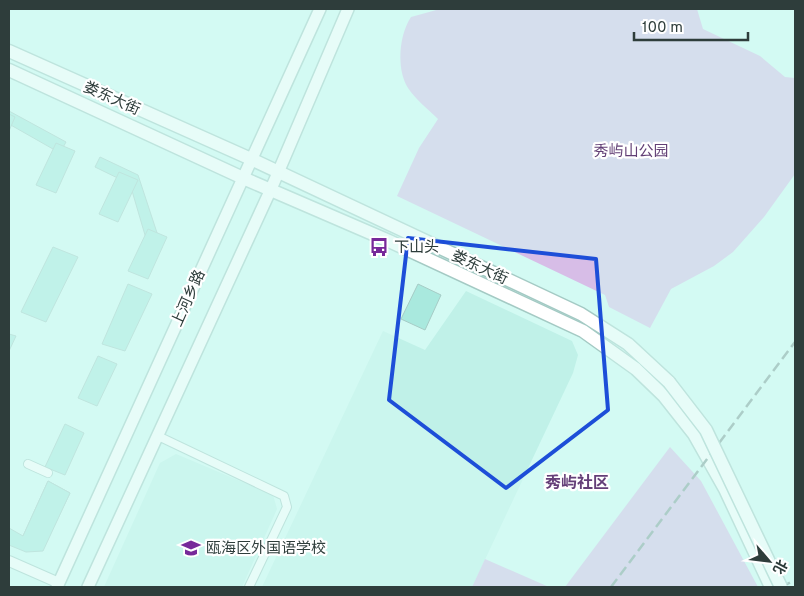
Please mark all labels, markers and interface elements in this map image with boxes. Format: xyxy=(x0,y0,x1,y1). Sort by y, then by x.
scale bar xyxy=(634,10,748,42)
text: 100 m xyxy=(642,19,683,38)
street label: 娄东大街 xyxy=(80,78,143,120)
park label: 秀屿山公园 xyxy=(593,143,669,162)
bus stop icon: 下山头 xyxy=(368,236,390,258)
place label: 下山头 xyxy=(394,239,439,258)
street label: 娄东大街 xyxy=(448,247,511,290)
street label: 上河乡路 xyxy=(168,267,210,330)
district label: 秀屿社区 xyxy=(545,473,609,494)
north arrow xyxy=(744,536,794,586)
school or university icon: 瓯海区外国语学校 xyxy=(180,537,202,559)
place label: 瓯海区外国语学校 xyxy=(206,539,326,559)
text: 北 xyxy=(768,556,790,577)

